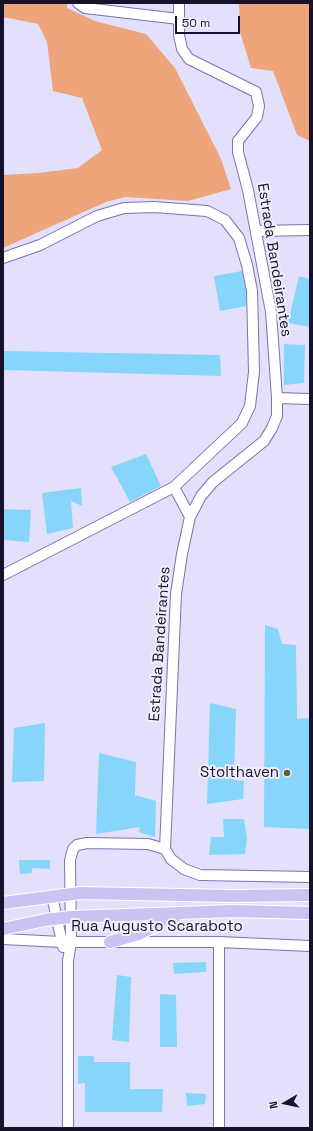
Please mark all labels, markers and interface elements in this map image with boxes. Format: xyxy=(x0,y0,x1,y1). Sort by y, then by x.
scale bar xyxy=(177,8,242,34)
text: 50 m xyxy=(182,15,210,31)
street label: Estrada Bandeirantes xyxy=(253,182,295,338)
street label: Estrada Bandeirantes xyxy=(146,566,174,722)
place label: Stolthaven xyxy=(200,764,279,782)
marker: Stolthaven xyxy=(282,768,292,778)
street label: Rua Augusto Scaraboto xyxy=(71,918,243,936)
north arrow xyxy=(265,1083,305,1123)
text: N xyxy=(266,1100,281,1110)

